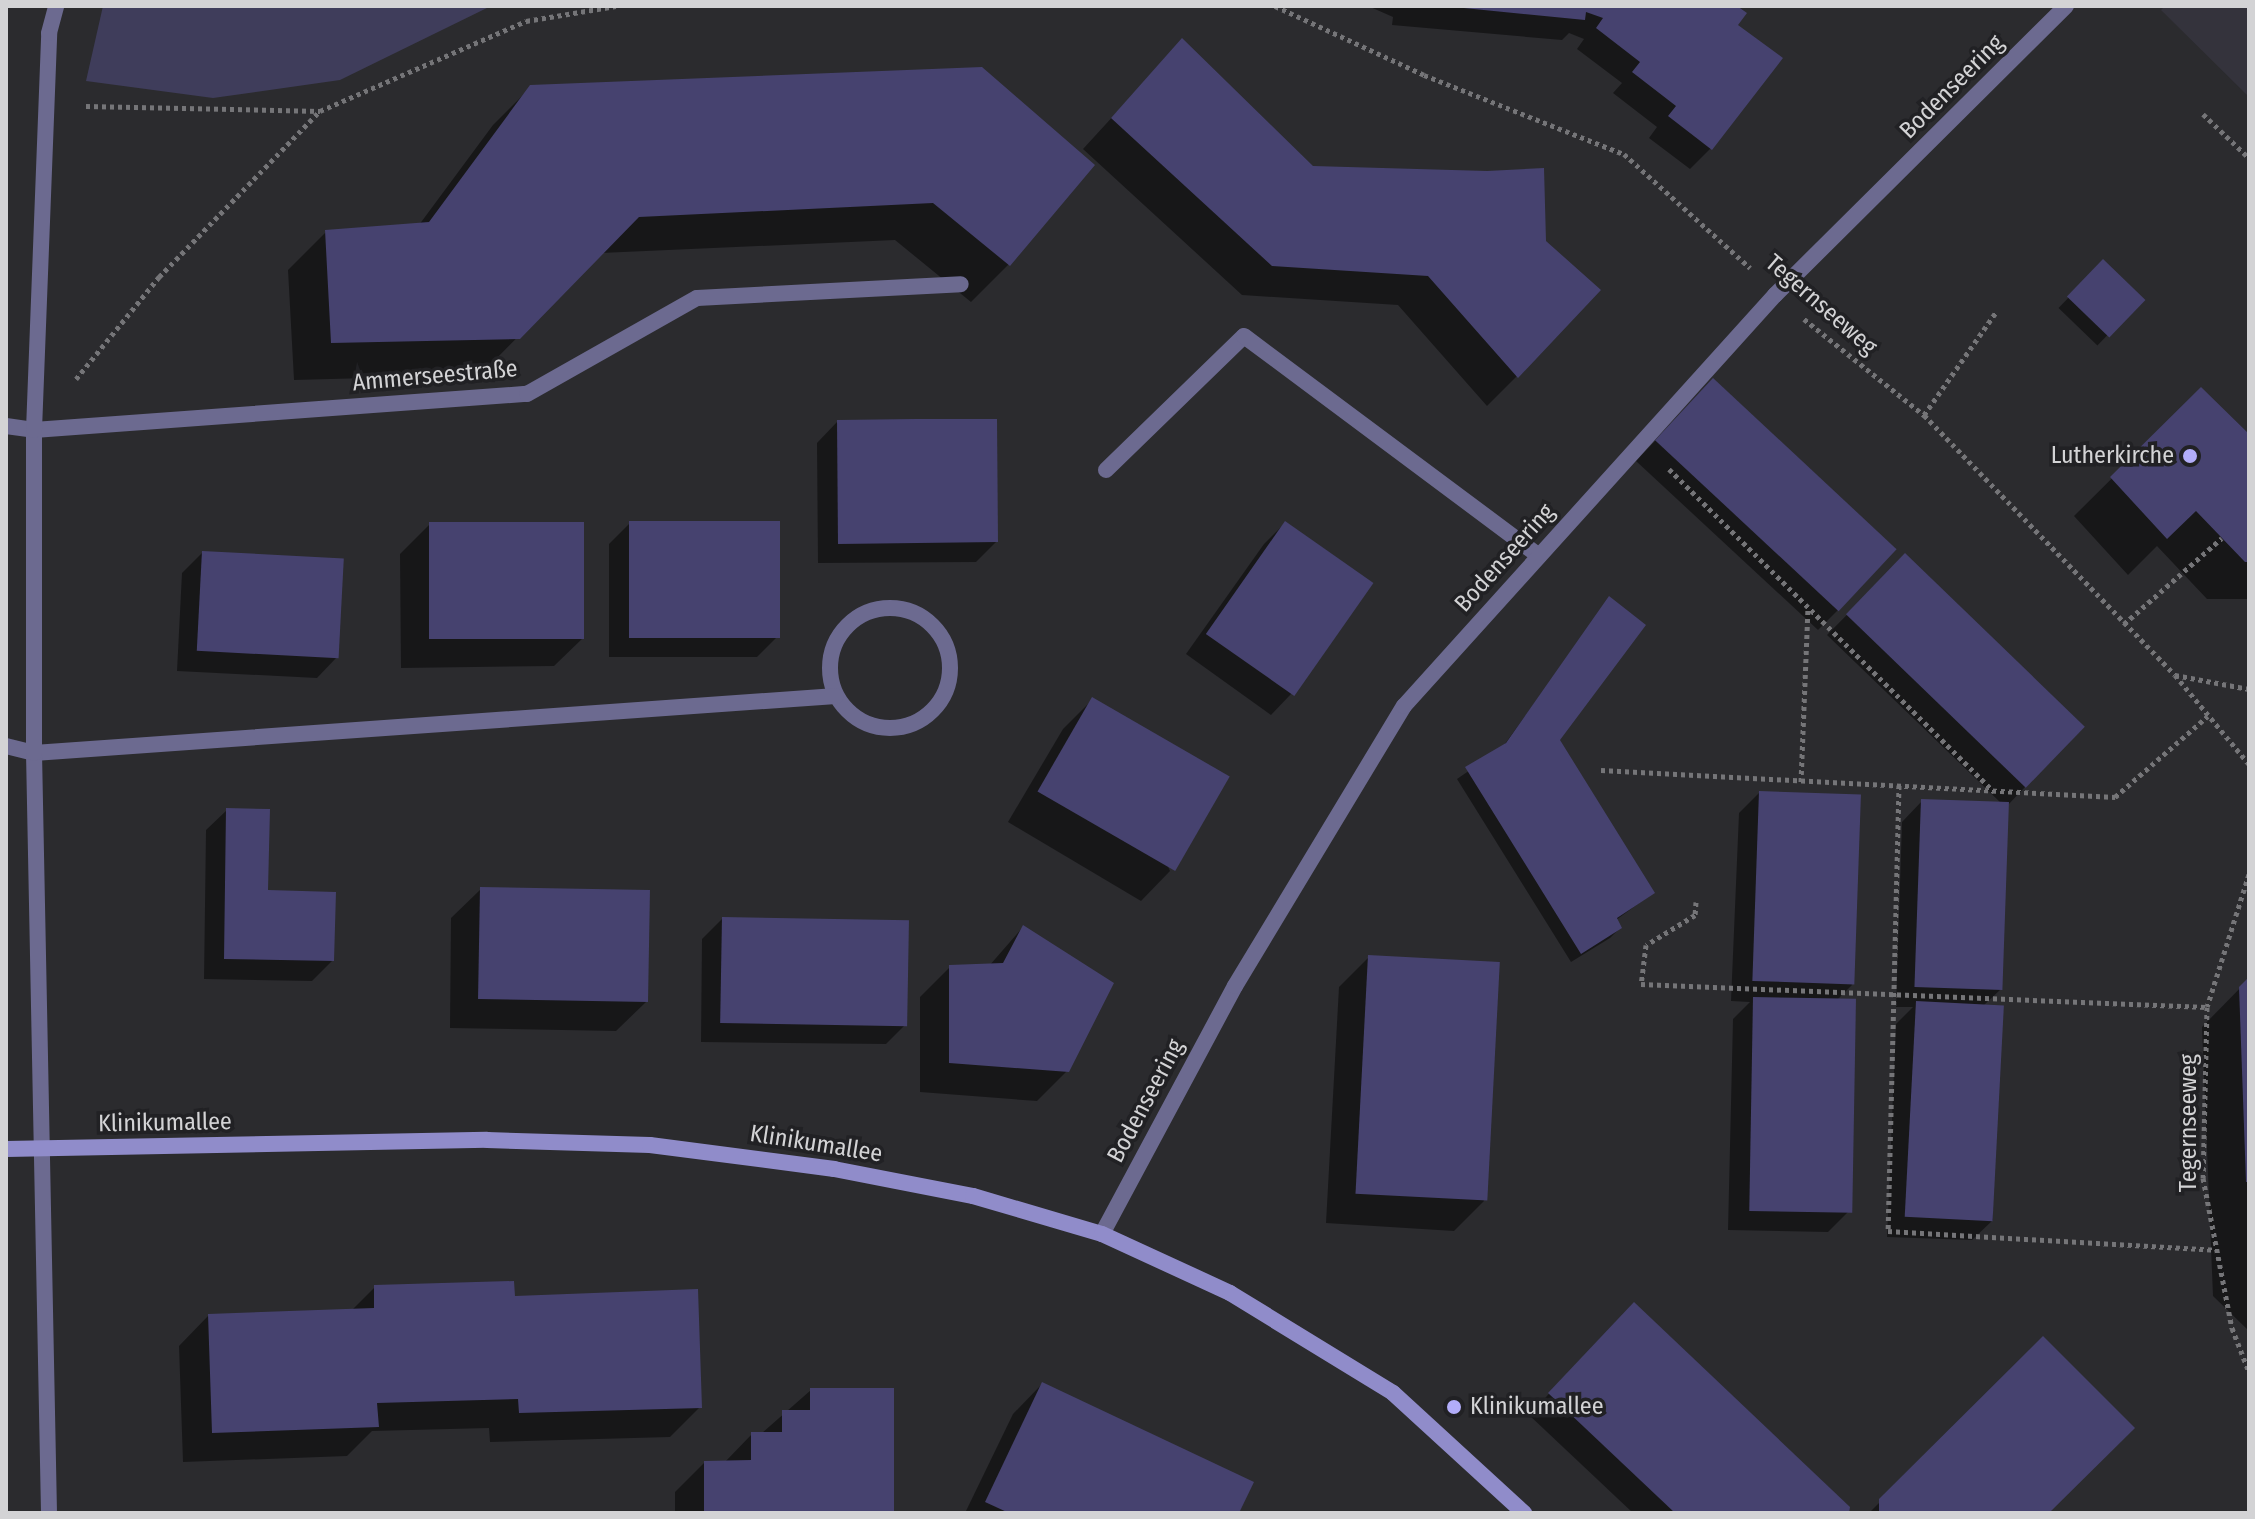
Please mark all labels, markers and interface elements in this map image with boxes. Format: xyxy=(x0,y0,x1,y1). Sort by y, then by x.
street label: Bodenseering xyxy=(1894,29,2010,145)
street label: Tegernseeweg xyxy=(1759,249,1883,361)
street label: Ammerseestraße xyxy=(351,354,519,398)
place label: Lutherkirche xyxy=(2051,442,2174,470)
marker: Lutherkirche xyxy=(2181,447,2199,465)
street label: Bodenseering xyxy=(1449,498,1561,618)
street label: Bodenseering xyxy=(1101,1034,1191,1168)
street label: Tegernseeweg xyxy=(2175,1054,2203,1192)
street label: Klinikumallee xyxy=(98,1107,232,1139)
street label: Klinikumallee xyxy=(748,1119,884,1169)
place label: Klinikumallee xyxy=(1470,1393,1604,1421)
marker: Klinikumallee xyxy=(1445,1398,1463,1416)

